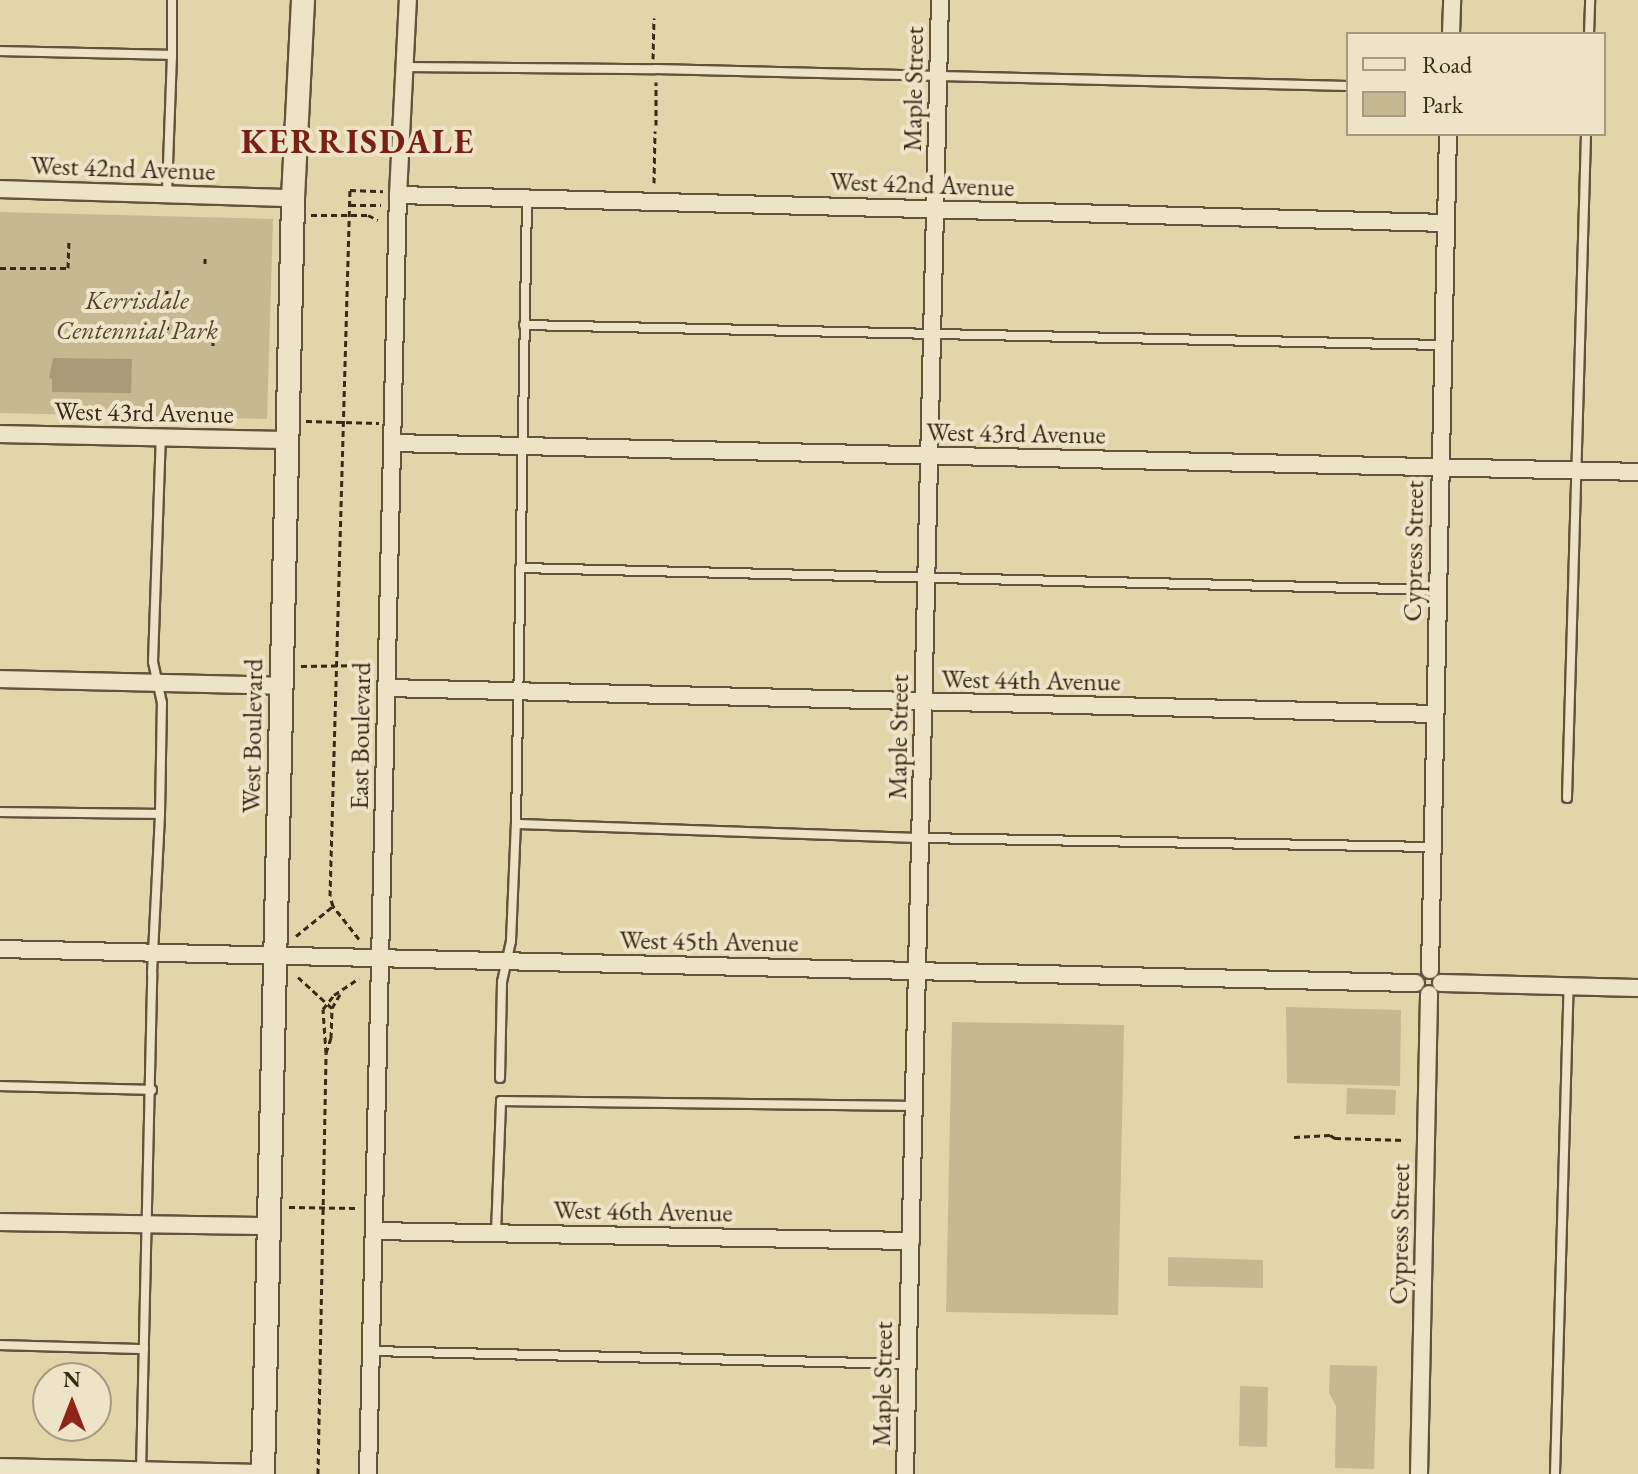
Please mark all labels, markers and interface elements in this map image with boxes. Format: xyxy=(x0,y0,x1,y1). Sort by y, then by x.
street label: Maple Street xyxy=(897,26,931,152)
legend xyxy=(1346,32,1606,136)
text: Road xyxy=(1422,49,1472,80)
text: Park xyxy=(1422,89,1463,120)
district label: KERRISDALE xyxy=(241,122,475,162)
street label: West 42nd Avenue xyxy=(30,150,216,188)
street label: West 42nd Avenue xyxy=(829,166,1015,204)
park label: Kerrisdale Centennial Park xyxy=(56,285,218,346)
street label: West 43rd Avenue xyxy=(54,396,234,430)
street label: West 43rd Avenue xyxy=(926,417,1106,451)
street label: Cypress Street xyxy=(1397,480,1431,622)
street label: West Boulevard xyxy=(236,658,270,814)
street label: East Boulevard xyxy=(344,662,378,810)
street label: West 44th Avenue xyxy=(941,664,1121,698)
street label: Maple Street xyxy=(882,674,916,800)
street label: West 45th Avenue xyxy=(619,925,799,959)
street label: Cypress Street xyxy=(1383,1163,1417,1305)
street label: West 46th Avenue xyxy=(553,1195,733,1229)
street label: Maple Street xyxy=(866,1321,900,1447)
north arrow xyxy=(32,1362,112,1442)
text: N xyxy=(63,1365,81,1394)

